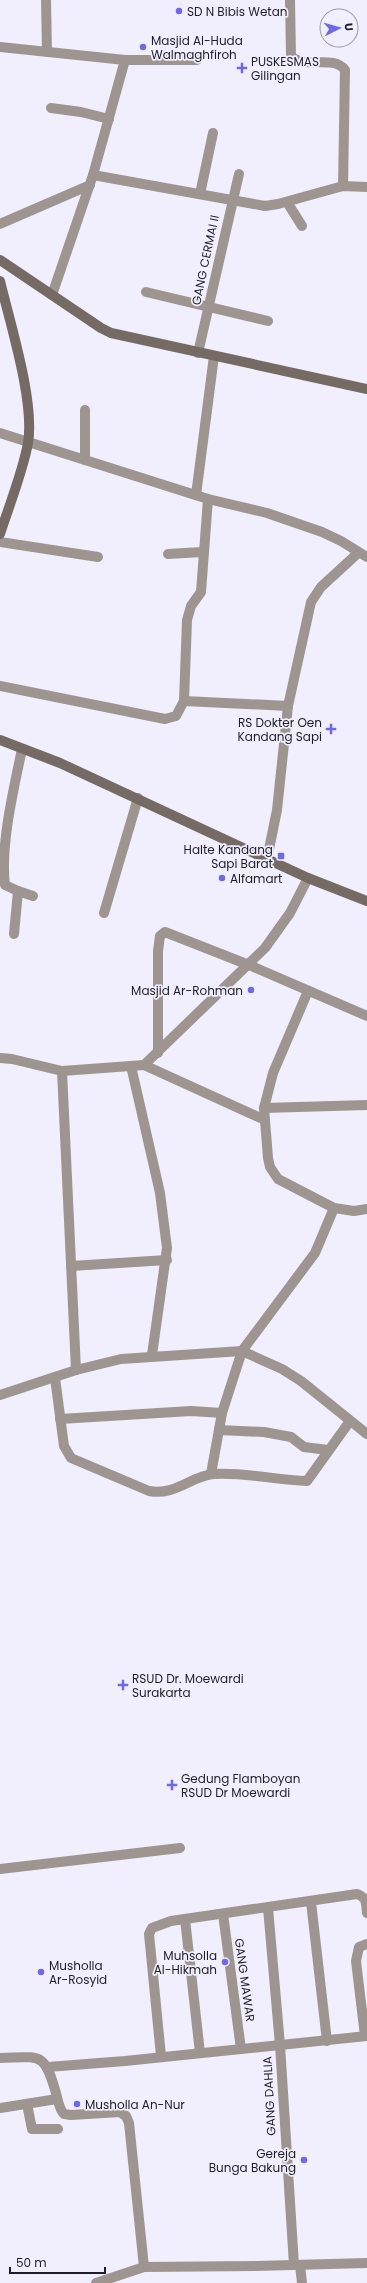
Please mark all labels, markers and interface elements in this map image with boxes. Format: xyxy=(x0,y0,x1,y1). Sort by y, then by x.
place label: SD N Bibis Wetan xyxy=(187,3,288,20)
marker: SD N Bibis Wetan xyxy=(174,6,184,16)
north arrow xyxy=(319,8,359,48)
text: U xyxy=(341,22,357,32)
place label: Masjid Al-Huda Walmaghfiroh xyxy=(151,32,243,63)
marker: Masjid Al-Huda Walmaghfiroh xyxy=(138,42,148,52)
place label: PUSKESMAS Gilingan xyxy=(251,53,319,84)
marker: PUSKESMAS Gilingan xyxy=(236,62,248,74)
street label: GANG CERMAI II xyxy=(187,213,223,307)
place label: RS Dokter Oen Kandang Sapi xyxy=(238,714,322,745)
marker: RS Dokter Oen Kandang Sapi xyxy=(325,723,337,735)
place label: Halte Kandang Sapi Barat xyxy=(184,841,273,872)
marker: Halte Kandang Sapi Barat xyxy=(276,851,286,861)
place label: Alfamart xyxy=(230,870,282,887)
marker: Alfamart xyxy=(217,873,227,883)
place label: Masjid Ar-Rohman xyxy=(131,982,243,999)
marker: Masjid Ar-Rohman xyxy=(246,985,256,995)
place label: RSUD Dr. Moewardi Surakarta xyxy=(132,1670,244,1701)
marker: RSUD Dr. Moewardi Surakarta xyxy=(117,1679,129,1691)
place label: Gedung Flamboyan RSUD Dr Moewardi xyxy=(181,1770,300,1801)
marker: Gedung Flamboyan RSUD Dr Moewardi xyxy=(166,1779,178,1791)
street label: GANG MAWAR xyxy=(231,1937,259,2023)
place label: Muhsolla Al-Hikmah xyxy=(154,1947,217,1978)
place label: Musholla Ar-Rosyid xyxy=(49,1957,107,1988)
marker: Muhsolla Al-Hikmah xyxy=(220,1957,230,1967)
marker: Musholla Ar-Rosyid xyxy=(36,1967,46,1977)
street label: GANG DAHLIA xyxy=(258,2056,280,2136)
place label: Musholla An-Nur xyxy=(85,2096,185,2113)
marker: Musholla An-Nur xyxy=(72,2099,82,2109)
place label: Gereja Bunga Bakung xyxy=(209,2145,296,2176)
marker: Gereja Bunga Bakung xyxy=(299,2155,309,2165)
scale bar xyxy=(10,2249,105,2275)
text: 50 m xyxy=(16,2254,47,2271)

